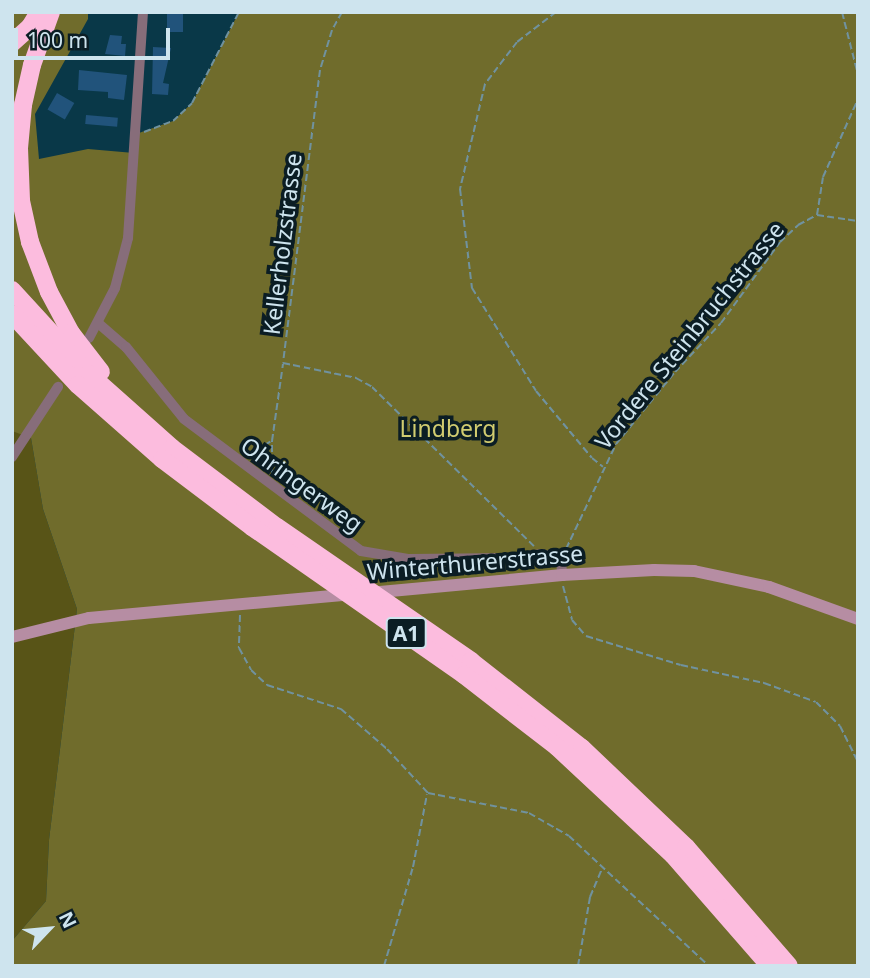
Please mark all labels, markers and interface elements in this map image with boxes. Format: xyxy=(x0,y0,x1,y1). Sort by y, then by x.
scale bar xyxy=(18,14,173,58)
text: 100 m xyxy=(27,26,88,54)
street label: Kellerholzstrasse xyxy=(257,152,307,336)
street label: Vordere Steinbruchstrasse xyxy=(589,216,789,454)
park label: Lindberg xyxy=(400,414,496,442)
street label: Ohringerweg xyxy=(236,431,368,537)
street label: Winterthurerstrasse xyxy=(366,539,584,585)
road number: A1 xyxy=(385,616,427,650)
north arrow xyxy=(14,894,84,964)
text: N xyxy=(53,907,83,932)

